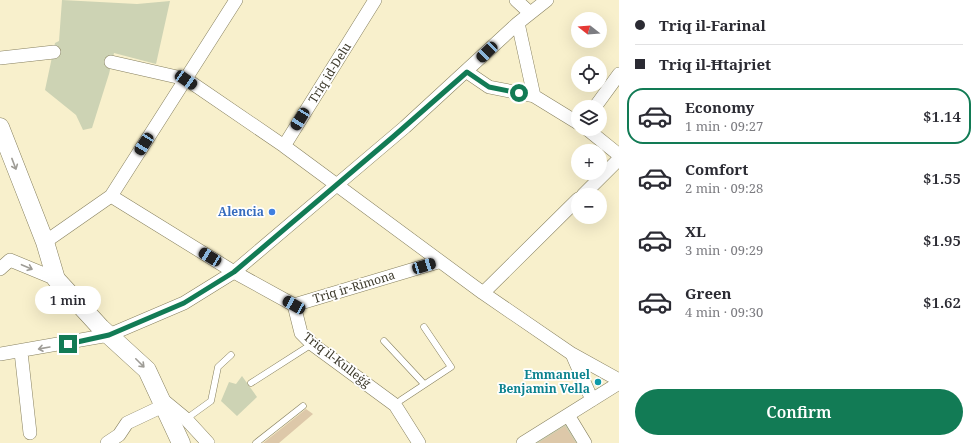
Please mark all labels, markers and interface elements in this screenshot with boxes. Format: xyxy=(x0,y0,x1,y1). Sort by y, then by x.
north arrow xyxy=(571,12,607,48)
map controls xyxy=(571,12,607,224)
text: Triq il-Farinal xyxy=(659,15,766,35)
street label: Triq id-Delu xyxy=(304,39,355,106)
car xyxy=(474,39,500,65)
text: Triq il-Ħtajriet xyxy=(659,54,771,74)
button: locate xyxy=(571,56,607,92)
car xyxy=(173,68,199,92)
route start xyxy=(510,84,528,102)
text: Economy xyxy=(685,97,754,117)
icon: car xyxy=(637,98,673,134)
button: layers xyxy=(571,100,607,136)
car xyxy=(289,106,311,132)
text: $1.14 xyxy=(923,106,961,126)
text: 1 min · 09:27 xyxy=(685,117,763,135)
car xyxy=(132,131,156,157)
button: + xyxy=(571,144,607,180)
one-way arrow xyxy=(11,157,19,169)
text: Comfort xyxy=(685,159,748,179)
icon: car xyxy=(637,160,673,196)
text: $1.55 xyxy=(923,168,961,188)
text: 2 min · 09:28 xyxy=(685,179,763,197)
button: − xyxy=(571,188,607,224)
place label: Alencia xyxy=(218,203,264,220)
marker: Alencia xyxy=(267,207,277,217)
text: XL xyxy=(685,221,706,241)
icon: car xyxy=(637,222,673,258)
text: $1.95 xyxy=(923,230,961,250)
text: 3 min · 09:29 xyxy=(685,241,763,259)
car xyxy=(197,246,223,268)
car xyxy=(411,257,437,275)
one-way arrow xyxy=(20,264,32,271)
street label: Triq ir-Rimona xyxy=(311,266,397,307)
text: Green xyxy=(685,283,732,303)
icon: car xyxy=(637,284,673,320)
callout: 1 min xyxy=(35,286,101,314)
text: 1 min xyxy=(50,291,86,309)
text: $1.62 xyxy=(923,292,961,312)
car xyxy=(281,294,307,316)
text: 4 min · 09:30 xyxy=(685,303,763,321)
street label: Triq il-Kulleġġ xyxy=(300,328,375,392)
route end xyxy=(59,335,77,353)
one-way arrow xyxy=(37,344,50,352)
one-way arrow xyxy=(135,358,145,368)
place label: Emmanuel Benjamin Vella xyxy=(498,366,591,397)
marker: Emmanuel Benjamin Vella xyxy=(593,377,603,387)
button: Confirm xyxy=(635,389,963,435)

